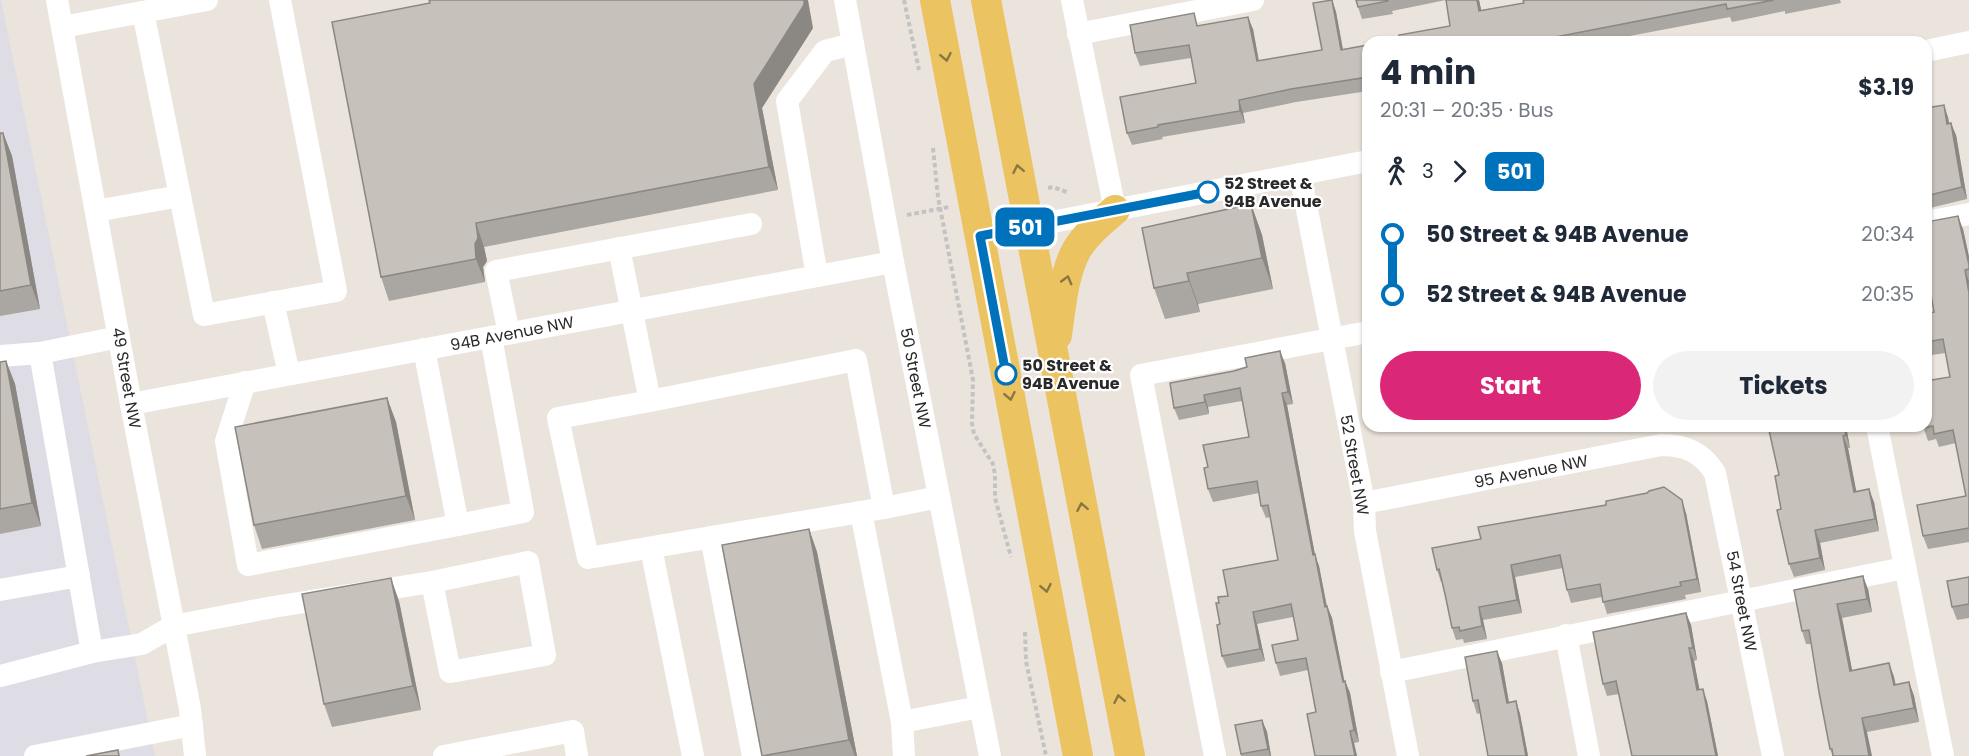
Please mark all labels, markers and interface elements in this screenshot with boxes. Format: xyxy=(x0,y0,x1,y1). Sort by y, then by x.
text: 4 min xyxy=(1380,49,1476,96)
one-way arrow xyxy=(939,52,952,62)
text: $3.19 xyxy=(1858,72,1914,103)
text: 20:31 – 20:35 · Bus xyxy=(1380,96,1554,124)
icon: walk xyxy=(1380,155,1413,188)
icon: forward xyxy=(1443,155,1476,188)
text: 3 xyxy=(1422,157,1434,185)
text: 501 xyxy=(1497,157,1532,186)
one-way arrow xyxy=(1012,164,1025,174)
place label: 52 Street & 94B Avenue xyxy=(1224,172,1322,213)
marker: 52 Street & 94B Avenue xyxy=(1197,181,1219,203)
line badge: 501 xyxy=(990,208,1060,246)
text: 501 xyxy=(1007,213,1043,242)
text: 50 Street & 94B Avenue xyxy=(1426,219,1688,250)
text: 20:34 xyxy=(1861,220,1914,248)
one-way arrow xyxy=(1060,276,1072,286)
text: 52 Street & 94B Avenue xyxy=(1426,279,1687,310)
text: 20:35 xyxy=(1861,280,1914,308)
street label: 94B Avenue NW xyxy=(448,310,576,357)
street label: 49 Street NW xyxy=(106,326,147,431)
street label: 50 Street NW xyxy=(894,326,937,431)
button: Start xyxy=(1380,351,1641,420)
button: Tickets xyxy=(1653,351,1914,420)
place label: 50 Street & 94B Avenue xyxy=(1022,354,1120,395)
marker: 50 Street & 94B Avenue xyxy=(995,363,1017,385)
one-way arrow xyxy=(1003,391,1016,401)
street label: 52 Street NW xyxy=(1334,413,1375,517)
street label: 95 Avenue NW xyxy=(1472,449,1590,494)
one-way arrow xyxy=(1077,502,1089,512)
street label: 54 Street NW xyxy=(1720,549,1763,654)
one-way arrow xyxy=(1039,583,1052,593)
one-way arrow xyxy=(1113,694,1126,704)

